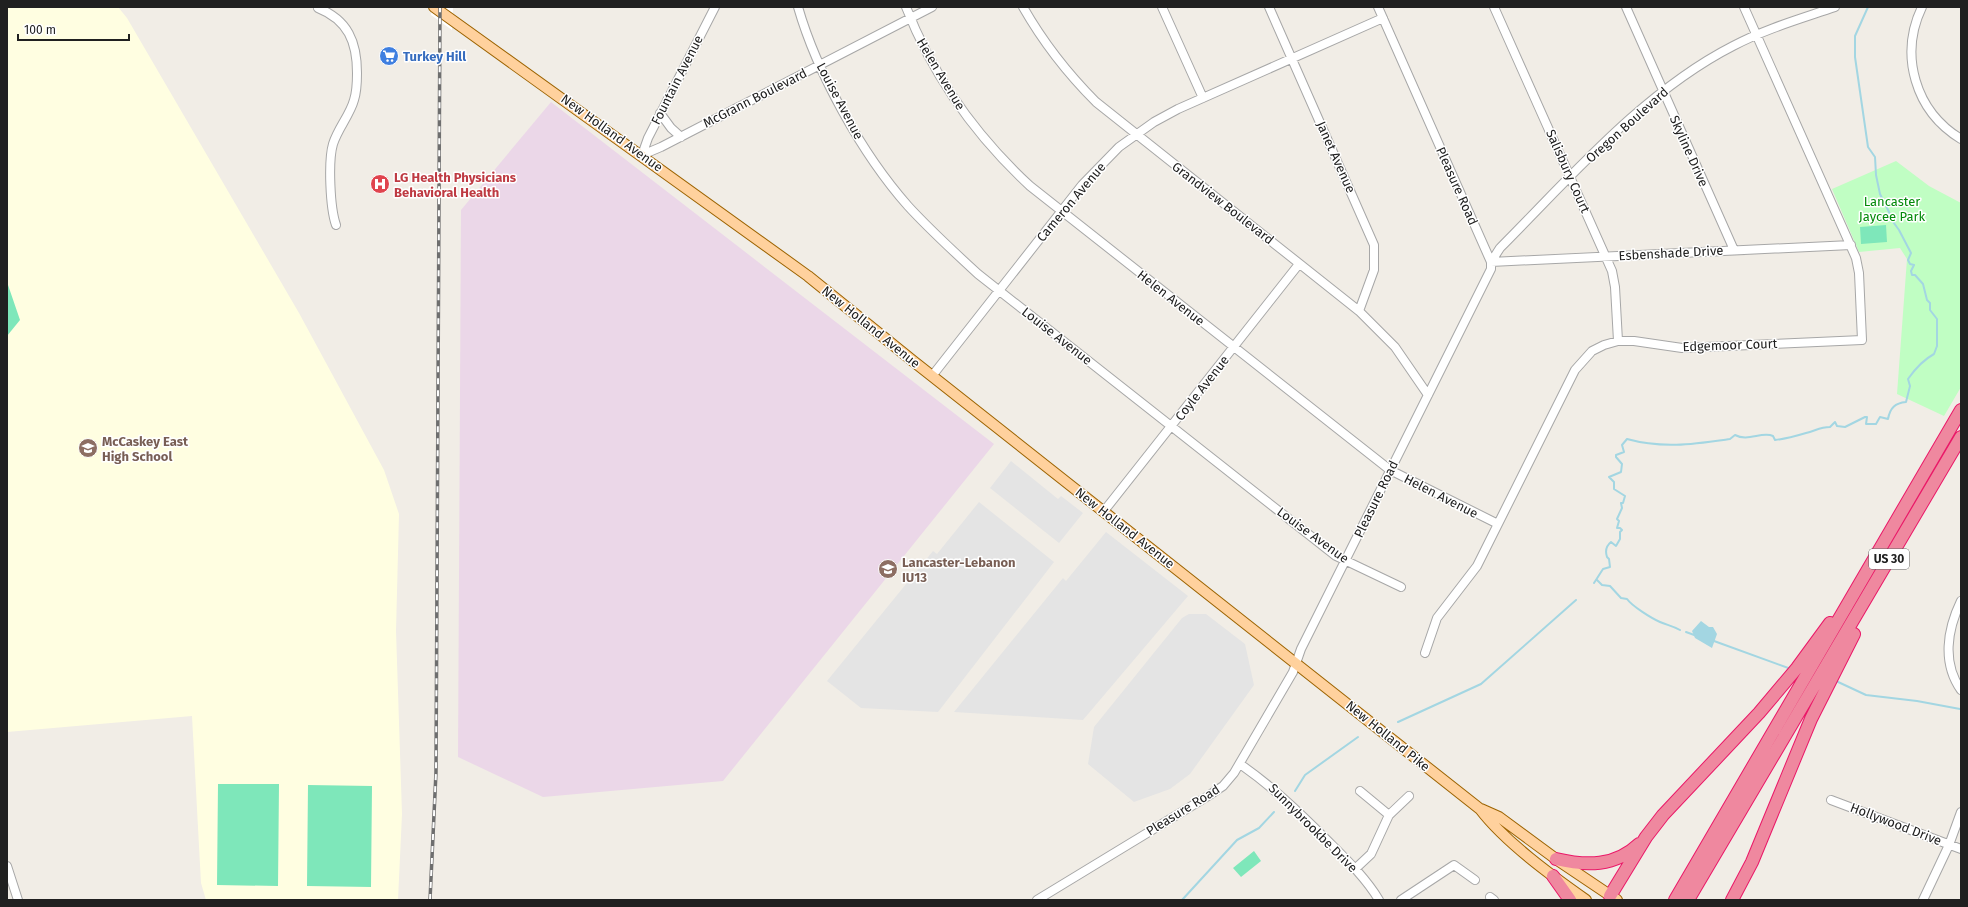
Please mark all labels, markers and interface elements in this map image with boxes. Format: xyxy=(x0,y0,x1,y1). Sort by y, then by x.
scale bar xyxy=(18,16,129,42)
text: 100 m xyxy=(24,23,56,37)
street label: Fountain Avenue xyxy=(648,33,706,127)
street label: Helen Avenue xyxy=(914,35,968,113)
supermarket icon: Turkey Hill xyxy=(378,45,400,67)
place label: Turkey Hill xyxy=(403,49,466,64)
street label: Louise Avenue xyxy=(813,60,867,142)
street label: McGrann Boulevard xyxy=(701,65,809,131)
street label: Oregon Boulevard xyxy=(1583,84,1671,166)
street label: New Holland Avenue xyxy=(558,91,666,175)
street label: Skyline Drive xyxy=(1667,113,1711,189)
street label: Janet Avenue xyxy=(1313,119,1359,195)
street label: Salisbury Court xyxy=(1543,127,1593,215)
street label: Pleasure Road xyxy=(1433,145,1481,227)
street label: Cameron Avenue xyxy=(1033,159,1109,245)
street label: Grandview Boulevard xyxy=(1169,159,1277,247)
place label: LG Health Physicians Behavioral Health xyxy=(394,170,517,200)
hospital icon: LG Health Physicians Behavioral Health xyxy=(369,173,391,195)
park label: Lancaster Jaycee Park xyxy=(1859,194,1926,224)
street label: Esbenshade Drive xyxy=(1618,243,1724,263)
street label: Helen Avenue xyxy=(1134,267,1208,329)
street label: New Holland Avenue xyxy=(819,283,923,371)
street label: Louise Avenue xyxy=(1019,304,1095,368)
street label: Edgemoor Court xyxy=(1682,336,1778,354)
street label: Coyle Avenue xyxy=(1172,352,1232,424)
place label: McCaskey East High School xyxy=(102,434,189,464)
school or university icon: McCaskey East High School xyxy=(77,437,99,459)
street label: Pleasure Road xyxy=(1351,458,1401,540)
street label: Helen Avenue xyxy=(1402,471,1480,521)
street label: New Holland Avenue xyxy=(1072,485,1178,571)
street label: Louise Avenue xyxy=(1274,504,1352,566)
road number: US 30 xyxy=(1869,549,1909,569)
place label: Lancaster-Lebanon IU13 xyxy=(902,555,1016,585)
school or university icon: Lancaster-Lebanon IU13 xyxy=(877,558,899,580)
street label: New Holland Pike xyxy=(1343,698,1433,774)
street label: Pleasure Road xyxy=(1143,781,1223,839)
street label: Sunnybrookbe Drive xyxy=(1266,781,1360,875)
street label: Hollywood Drive xyxy=(1848,800,1944,848)

